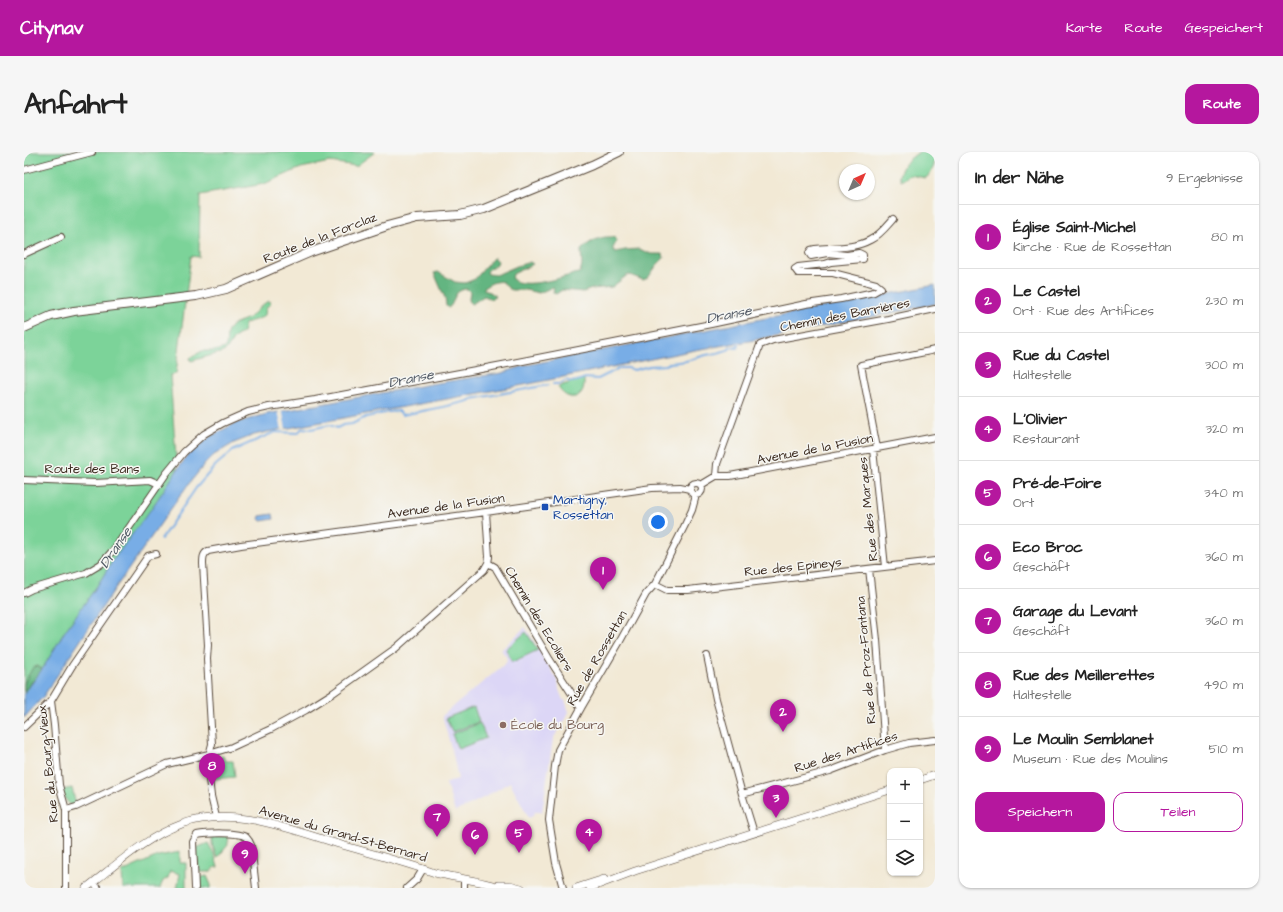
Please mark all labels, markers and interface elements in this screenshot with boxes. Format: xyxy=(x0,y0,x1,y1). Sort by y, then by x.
text: Citynav xyxy=(20,15,83,42)
text: Karte xyxy=(1066,18,1102,38)
text: Route xyxy=(1124,18,1162,38)
text: Gespeichert xyxy=(1184,18,1263,38)
button: Route xyxy=(1185,84,1259,124)
text: Anfahrt xyxy=(24,85,127,124)
north arrow xyxy=(839,164,875,200)
text: In der Nähe xyxy=(975,166,1064,190)
text: 9 Ergebnisse xyxy=(1166,169,1243,187)
street label: Route de la Forclaz xyxy=(261,208,380,268)
text: Église Saint-Michel xyxy=(1013,217,1136,238)
text: 1 xyxy=(987,228,989,246)
text: 80 m xyxy=(1211,228,1243,246)
text: Kirche · Rue de Rossettan xyxy=(1013,238,1171,256)
text: Le Castel xyxy=(1013,281,1080,302)
text: 2 xyxy=(984,292,992,310)
text: 230 m xyxy=(1205,292,1243,310)
street label: Chemin des Barrières xyxy=(779,293,912,336)
water label: Dranse xyxy=(705,301,755,329)
text: Ort · Rue des Artifices xyxy=(1013,302,1154,320)
text: Rue du Castel xyxy=(1013,345,1109,366)
text: 3 xyxy=(985,356,991,374)
text: 300 m xyxy=(1205,356,1243,374)
water label: Dranse xyxy=(387,365,437,393)
text: Haltestelle xyxy=(1013,366,1072,384)
text: L'Olivier xyxy=(1013,409,1067,430)
text: 4 xyxy=(984,420,992,438)
text: 320 m xyxy=(1205,420,1243,438)
street label: Avenue de la Fusion xyxy=(755,429,875,469)
text: Restaurant xyxy=(1013,430,1080,448)
street label: Rue des Marques xyxy=(854,455,882,562)
street label: Route des Bans xyxy=(45,460,140,478)
text: Pré-de-Foire xyxy=(1013,473,1102,494)
text: 5 xyxy=(983,484,993,502)
text: 340 m xyxy=(1204,484,1243,502)
street label: Avenue de la Fusion xyxy=(386,489,506,523)
place label: Martigny, Rossettan xyxy=(553,491,614,524)
text: Ort xyxy=(1013,494,1034,512)
marker: Martigny, Rossettan xyxy=(540,502,550,512)
your location xyxy=(648,512,668,532)
water label: Dranse xyxy=(95,522,138,572)
text: Eco Broc xyxy=(1013,537,1083,558)
text: 6 xyxy=(984,548,992,566)
text: 360 m xyxy=(1205,548,1243,566)
street label: Rue des Epineys xyxy=(744,553,843,582)
pin: 1 xyxy=(590,557,616,590)
text: Geschäft xyxy=(1013,558,1070,576)
street label: Chemin des Ecoliers xyxy=(500,563,578,675)
street label: Rue de Proz-Fontana xyxy=(851,595,881,725)
text: Garage du Levant xyxy=(1013,601,1138,622)
street label: Rue de Rossettan xyxy=(562,607,632,709)
text: 7 xyxy=(984,612,992,630)
text: 360 m xyxy=(1205,612,1243,630)
text: Geschäft xyxy=(1013,622,1070,640)
text: Rue des Meillerettes xyxy=(1013,665,1155,686)
text: 8 xyxy=(984,676,992,694)
text: 490 m xyxy=(1203,676,1243,694)
text: Haltestelle xyxy=(1013,686,1072,704)
pin: 2 xyxy=(770,699,796,732)
street label: Rue du Bourg-Vieux xyxy=(33,704,64,823)
place label: École du Bourg xyxy=(511,716,604,735)
marker: École du Bourg xyxy=(498,720,508,730)
street label: Rue des Artifices xyxy=(792,727,900,777)
text: Le Moulin Semblanet xyxy=(1013,729,1154,750)
text: 9 xyxy=(984,740,992,758)
text: 510 m xyxy=(1209,740,1243,758)
text: Museum · Rue des Moulins xyxy=(1013,750,1168,768)
pin: 8 xyxy=(199,753,225,786)
map controls xyxy=(887,768,923,876)
button: + xyxy=(887,768,923,804)
pin: 3 xyxy=(763,785,789,818)
button: Speichern xyxy=(975,792,1105,832)
button: Teilen xyxy=(1113,792,1243,832)
street label: Avenue du Grand-St-Bernard xyxy=(257,801,429,867)
pin: 7 xyxy=(424,804,450,837)
button: − xyxy=(887,804,923,840)
pin: 4 xyxy=(576,819,602,852)
pin: 5 xyxy=(506,820,532,853)
pin: 6 xyxy=(462,822,488,855)
button: layers xyxy=(887,840,923,876)
pin: 9 xyxy=(232,841,258,874)

